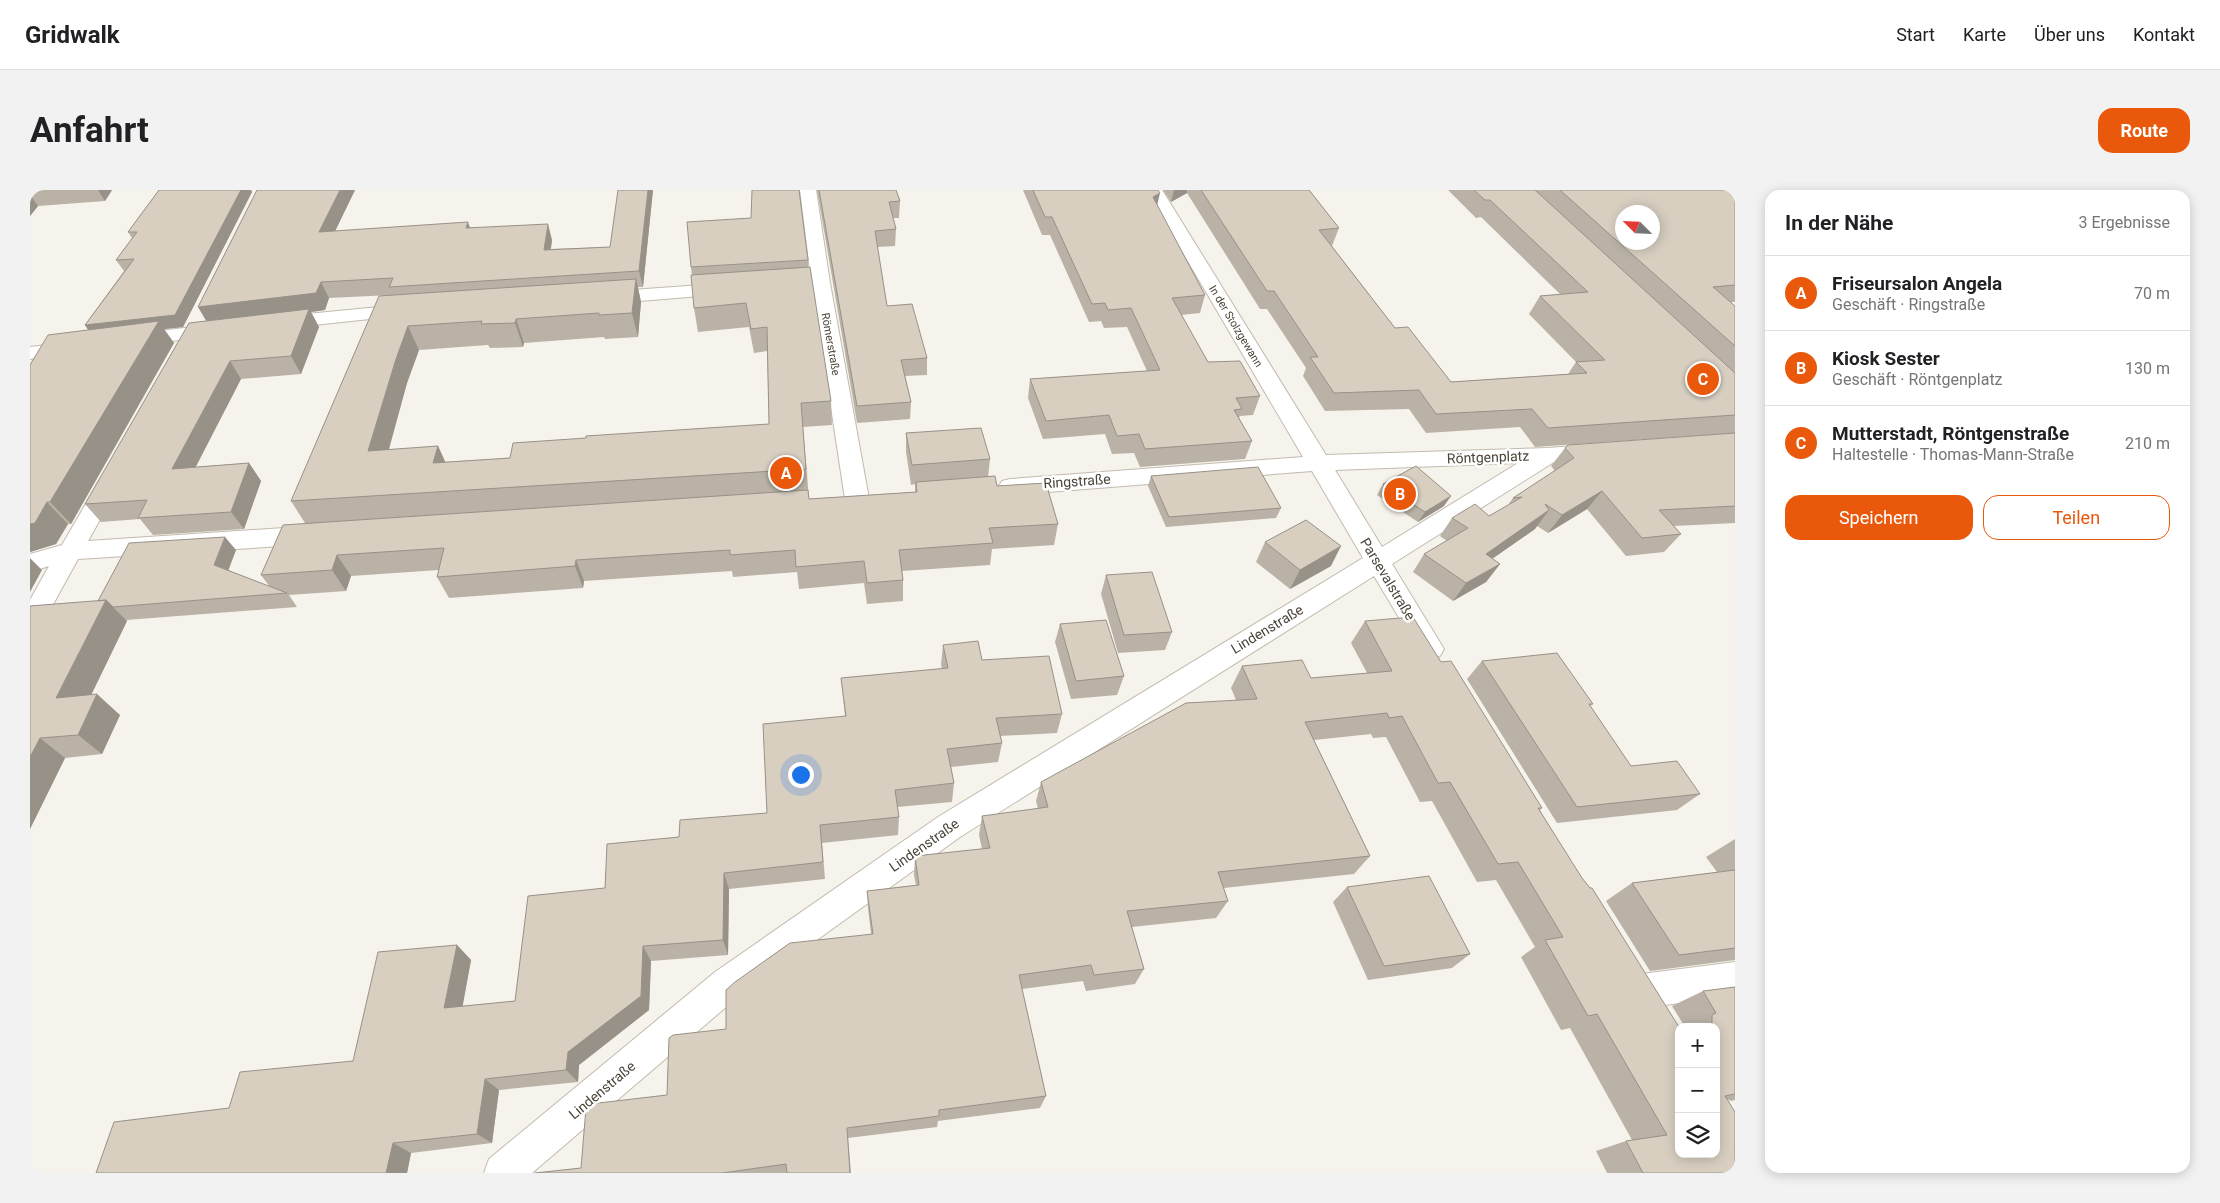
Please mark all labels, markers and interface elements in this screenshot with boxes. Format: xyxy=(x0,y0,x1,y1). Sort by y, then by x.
text: Gridwalk xyxy=(25,21,120,49)
text: Start xyxy=(1896,24,1935,45)
text: Karte xyxy=(1963,24,2006,45)
text: Über uns xyxy=(2034,24,2105,45)
text: Kontakt xyxy=(2133,24,2195,45)
button: Route xyxy=(2098,108,2190,153)
text: Anfahrt xyxy=(30,110,149,151)
north arrow xyxy=(1615,205,1660,250)
text: In der Nähe xyxy=(1785,211,1893,235)
text: 3 Ergebnisse xyxy=(2078,213,2170,232)
text: Friseursalon Angela xyxy=(1832,272,2002,295)
street label: In der Stolzgewann xyxy=(1206,283,1265,369)
text: A xyxy=(1796,284,1806,303)
text: 70 m xyxy=(2134,284,2170,303)
text: Geschäft · Ringstraße xyxy=(1832,295,1985,314)
street label: Römerstraße xyxy=(819,312,842,377)
text: Kiosk Sester xyxy=(1832,347,1940,370)
text: B xyxy=(1796,359,1806,378)
text: 130 m xyxy=(2125,359,2170,378)
pin: C xyxy=(1687,360,1719,398)
text: Geschäft · Röntgenplatz xyxy=(1832,370,2003,389)
text: Mutterstadt, Röntgenstraße xyxy=(1832,422,2069,445)
text: C xyxy=(1796,434,1806,453)
text: 210 m xyxy=(2125,434,2170,453)
text: Haltestelle · Thomas-Mann-Straße xyxy=(1832,445,2074,464)
street label: Röntgenplatz xyxy=(1447,448,1529,466)
pin: A xyxy=(770,454,802,492)
street label: Ringstraße xyxy=(1043,471,1111,491)
pin: B xyxy=(1384,475,1416,513)
button: Speichern xyxy=(1785,495,1973,540)
button: Teilen xyxy=(1983,495,2170,540)
street label: Parsevalstraße xyxy=(1357,535,1419,623)
street label: Lindenstraße xyxy=(1228,601,1306,657)
your location xyxy=(788,762,814,788)
street label: Lindenstraße xyxy=(886,815,962,875)
map controls xyxy=(1675,1023,1720,1158)
button: + xyxy=(1675,1023,1720,1068)
street label: Lindenstraße xyxy=(566,1058,638,1122)
button: − xyxy=(1675,1068,1720,1113)
button: layers xyxy=(1675,1113,1720,1158)

